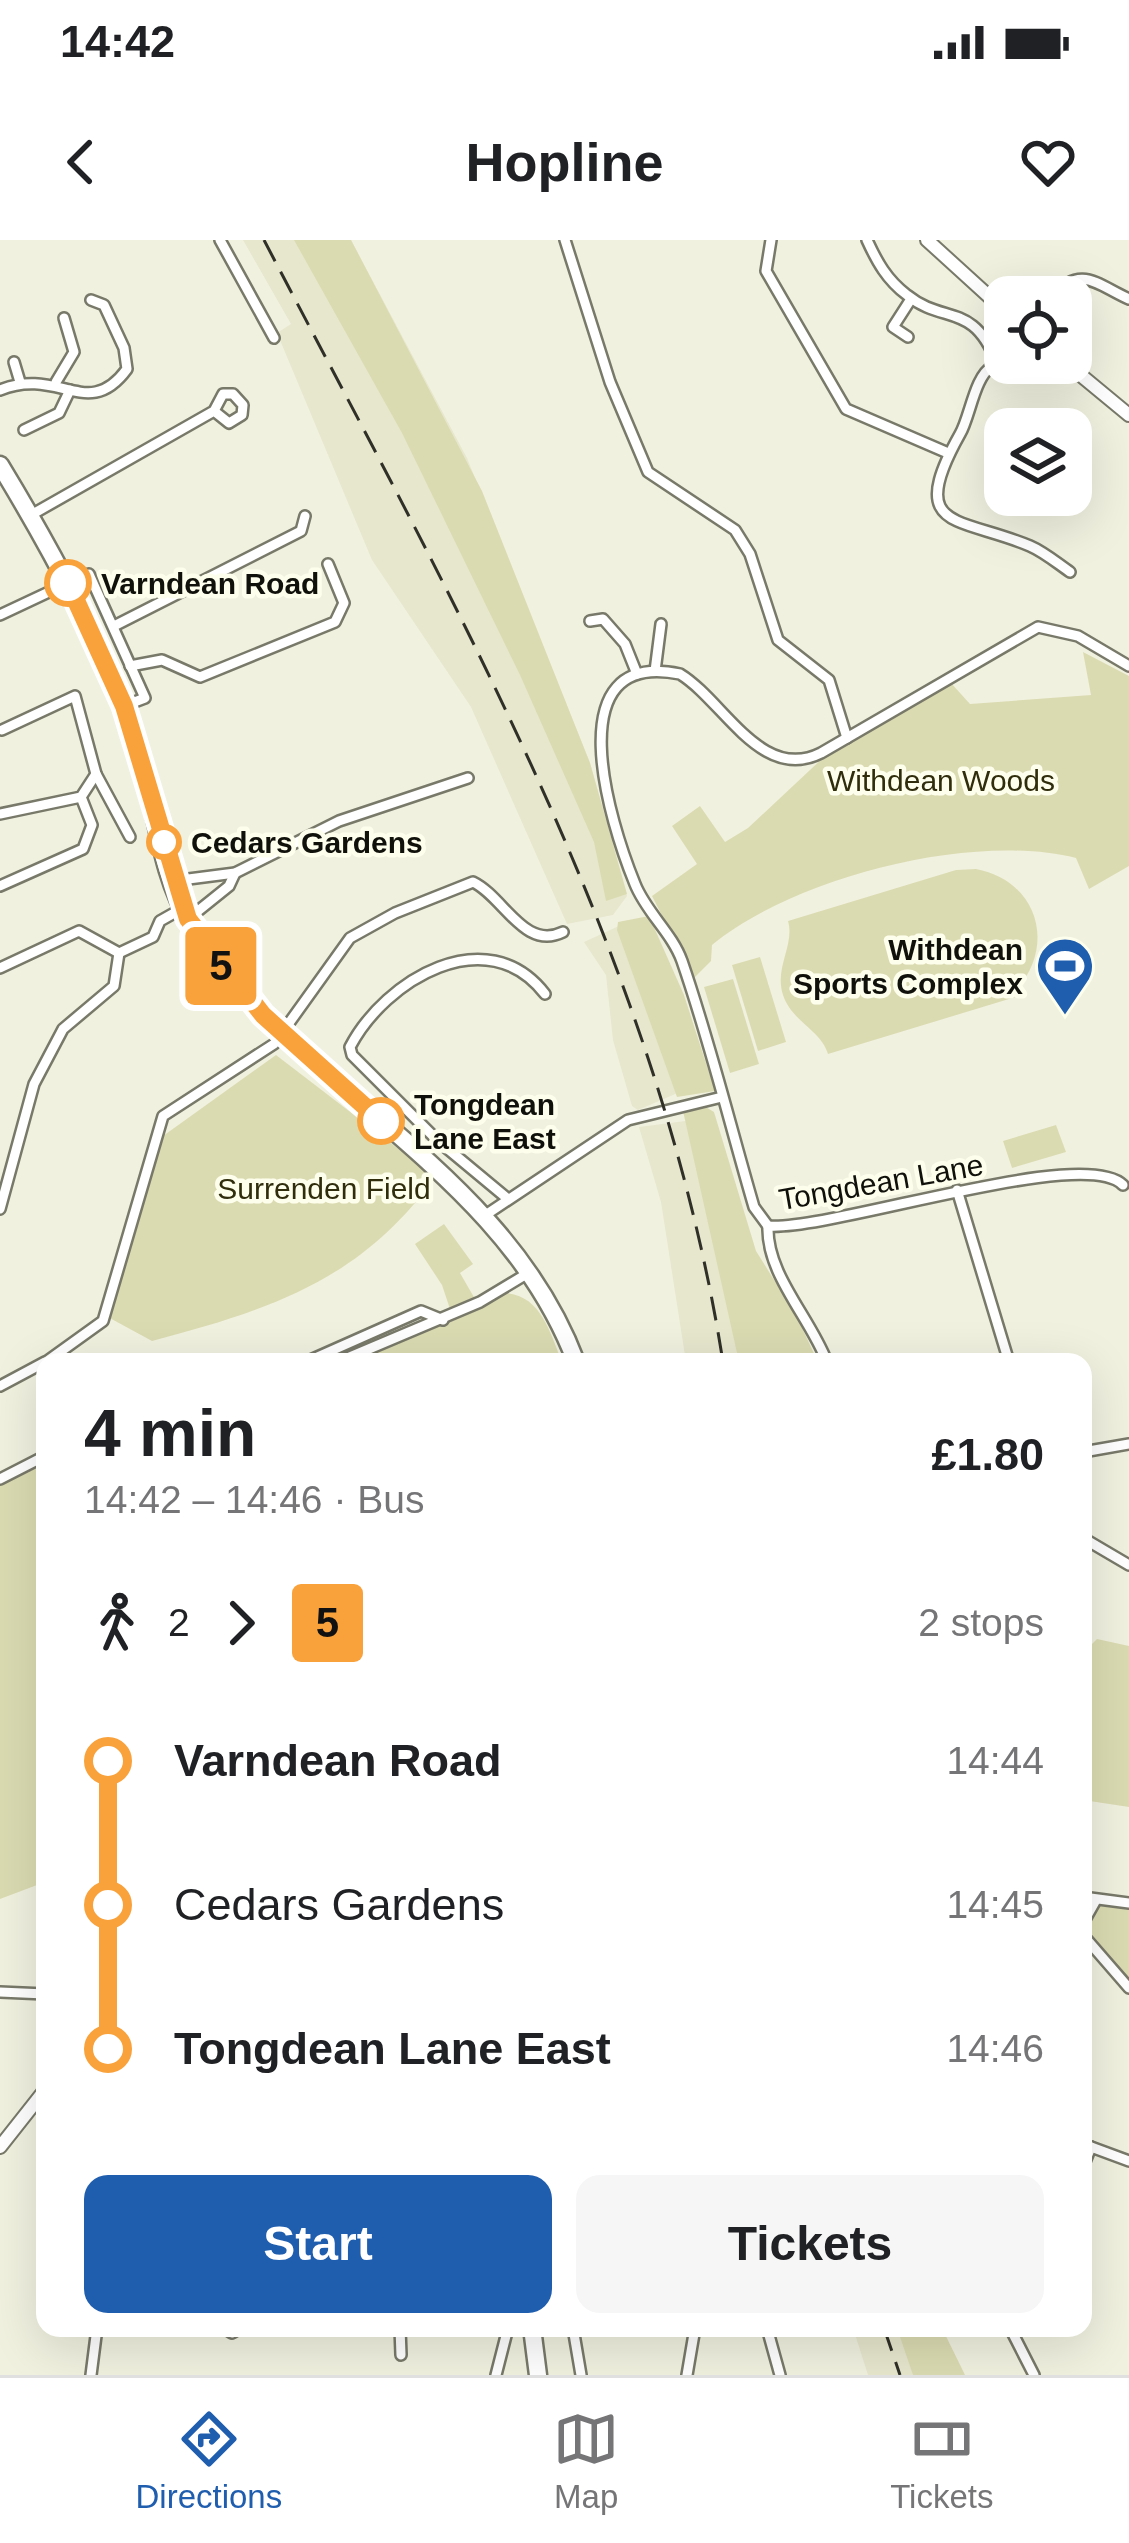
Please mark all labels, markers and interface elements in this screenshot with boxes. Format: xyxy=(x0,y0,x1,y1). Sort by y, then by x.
text: 14:42 xyxy=(60,16,175,67)
icon: back xyxy=(48,129,114,195)
icon: heart xyxy=(1015,129,1081,195)
text: Hopline xyxy=(466,132,664,192)
map controls xyxy=(984,276,1092,516)
button: locate xyxy=(984,276,1092,384)
button: layers xyxy=(984,408,1092,516)
marker: Varndean Road xyxy=(46,561,90,605)
place label: Varndean Road xyxy=(101,567,319,600)
park label: Withdean Woods xyxy=(827,764,1055,797)
marker: Cedars Gardens xyxy=(148,826,180,858)
place label: Cedars Gardens xyxy=(191,826,423,859)
line badge: 5 xyxy=(182,927,260,1005)
place label: Withdean Sports Complex xyxy=(793,933,1023,1000)
sports icon: Withdean Sports Complex xyxy=(1034,935,1096,1017)
text: 5 xyxy=(209,942,233,989)
place label: Tongdean Lane East xyxy=(414,1088,556,1155)
marker: Tongdean Lane East xyxy=(359,1099,403,1143)
street label: Tongdean Lane xyxy=(776,1148,986,1216)
park label: Surrenden Field xyxy=(217,1172,431,1205)
text: 4 min xyxy=(84,1396,256,1470)
text: £1.80 xyxy=(931,1429,1044,1480)
text: 14:42 – 14:46 · Bus xyxy=(84,1478,424,1521)
icon: walk xyxy=(84,1590,150,1656)
icon: forward xyxy=(208,1590,274,1656)
text: 5 xyxy=(316,1599,339,1646)
text: 2 xyxy=(168,1601,190,1644)
text: 2 stops xyxy=(918,1601,1044,1644)
text: Varndean Road xyxy=(174,1735,502,1786)
text: 14:44 xyxy=(946,1739,1044,1782)
text: Cedars Gardens xyxy=(174,1879,504,1930)
text: 14:45 xyxy=(946,1883,1044,1926)
text: Tongdean Lane East xyxy=(174,2023,611,2074)
text: 14:46 xyxy=(946,2027,1044,2070)
button: Start xyxy=(84,2175,552,2313)
button: Tickets xyxy=(576,2175,1044,2313)
tab: Directions xyxy=(135,2406,282,2516)
tab: Map xyxy=(553,2406,619,2516)
tab: Tickets xyxy=(890,2406,993,2516)

